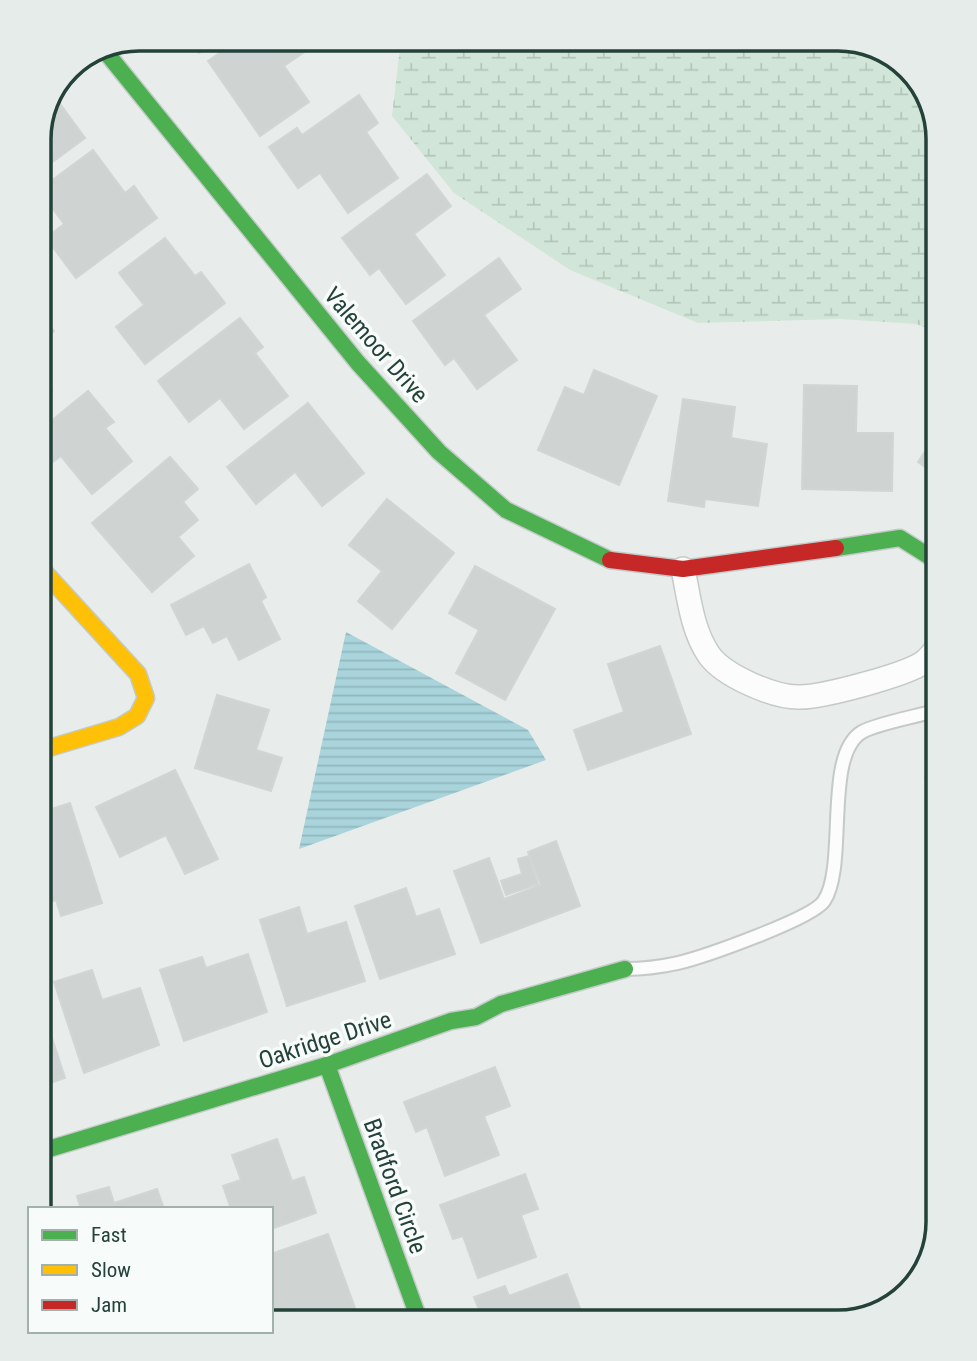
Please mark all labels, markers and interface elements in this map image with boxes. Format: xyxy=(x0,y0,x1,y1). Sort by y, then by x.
street label: Valemoor Drive xyxy=(318,281,434,409)
street label: Oakridge Drive xyxy=(255,1005,395,1075)
street label: Bradford Circle xyxy=(358,1115,432,1257)
legend xyxy=(28,1207,273,1333)
text: Fast xyxy=(91,1223,127,1247)
text: Slow xyxy=(91,1258,131,1282)
text: Jam xyxy=(91,1293,127,1317)

